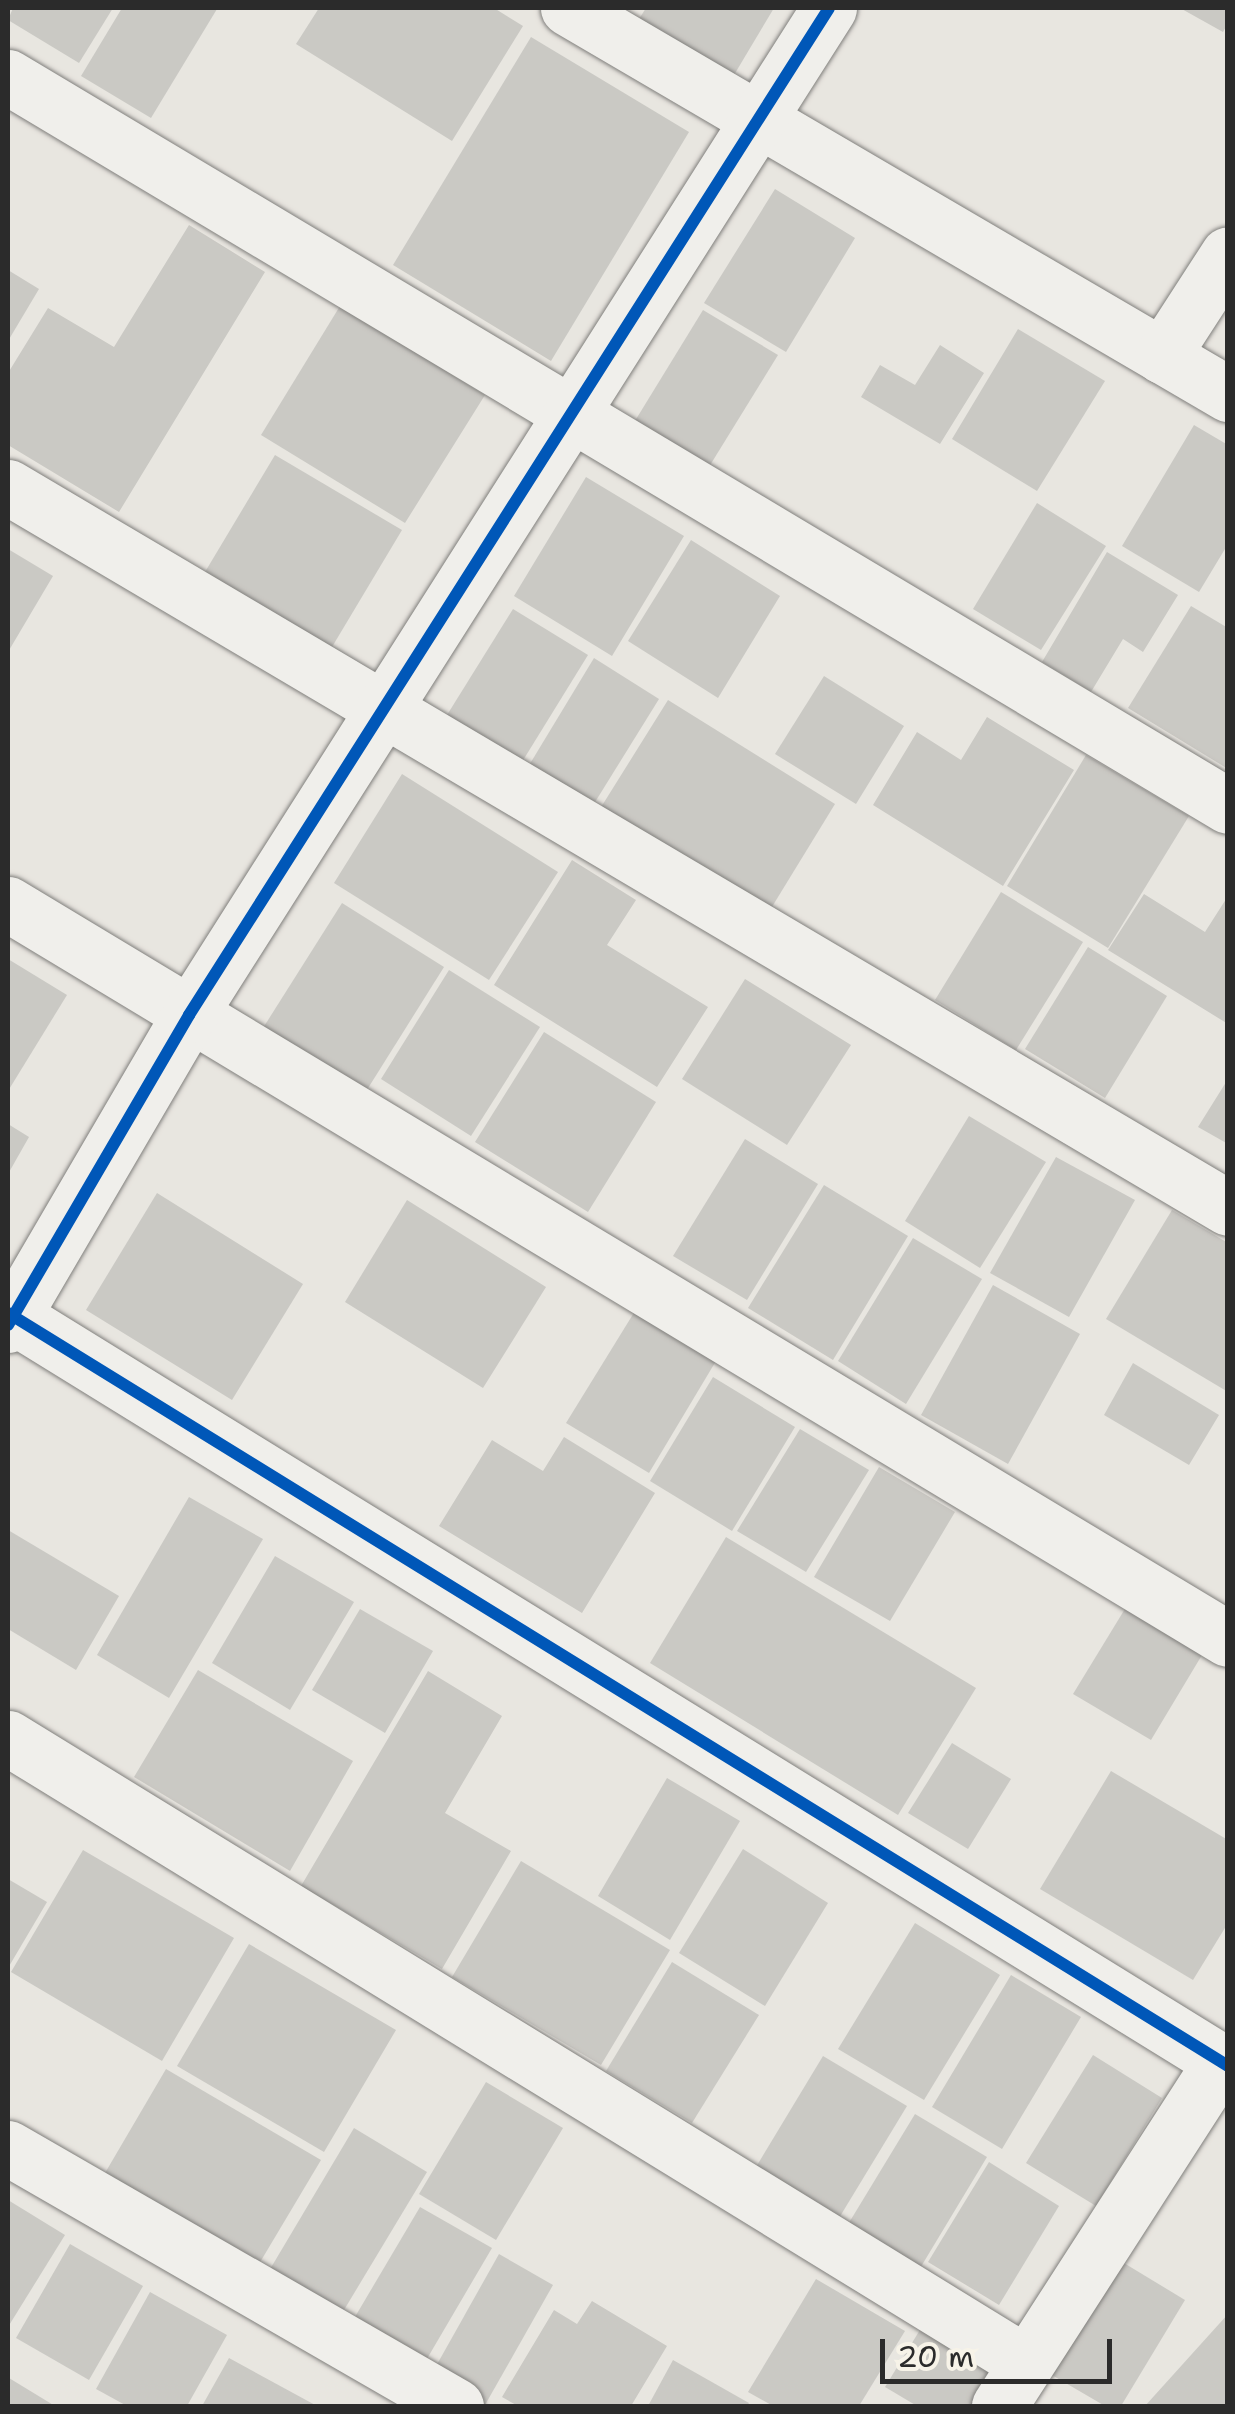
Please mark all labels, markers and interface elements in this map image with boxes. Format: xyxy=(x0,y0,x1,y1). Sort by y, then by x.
scale bar xyxy=(885,2319,1118,2381)
text: 20 m xyxy=(897,2336,974,2377)

